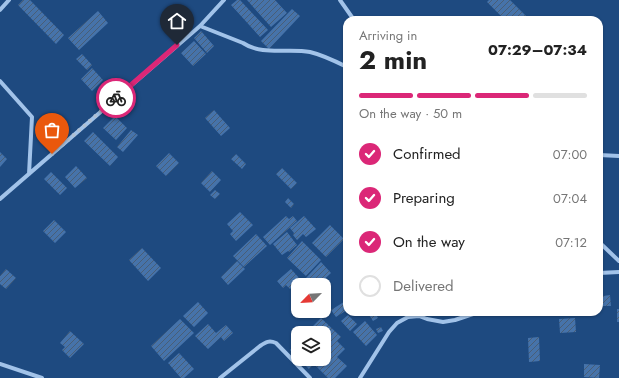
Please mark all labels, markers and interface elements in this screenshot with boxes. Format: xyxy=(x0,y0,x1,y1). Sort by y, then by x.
pin xyxy=(160,4,194,45)
icon: home xyxy=(166,10,188,32)
text: Arriving in xyxy=(359,26,417,45)
text: 07:29–07:34 xyxy=(488,39,587,61)
text: 2 min xyxy=(359,41,427,79)
courier xyxy=(96,78,136,118)
icon: bike xyxy=(105,87,127,109)
text: On the way · 50 m xyxy=(359,104,462,123)
pin xyxy=(35,113,69,154)
icon: bag xyxy=(41,119,63,141)
icon: check xyxy=(359,143,381,165)
text: Confirmed xyxy=(393,143,461,165)
text: 07:00 xyxy=(553,145,587,164)
icon: check xyxy=(359,187,381,209)
text: Preparing xyxy=(393,187,455,209)
text: 07:04 xyxy=(553,189,587,208)
icon: check xyxy=(359,231,381,253)
text: On the way xyxy=(393,231,465,253)
text: 07:12 xyxy=(555,233,587,252)
text: Delivered xyxy=(393,275,454,297)
north arrow xyxy=(291,278,331,318)
map controls xyxy=(291,278,331,366)
button: layers xyxy=(291,326,331,366)

